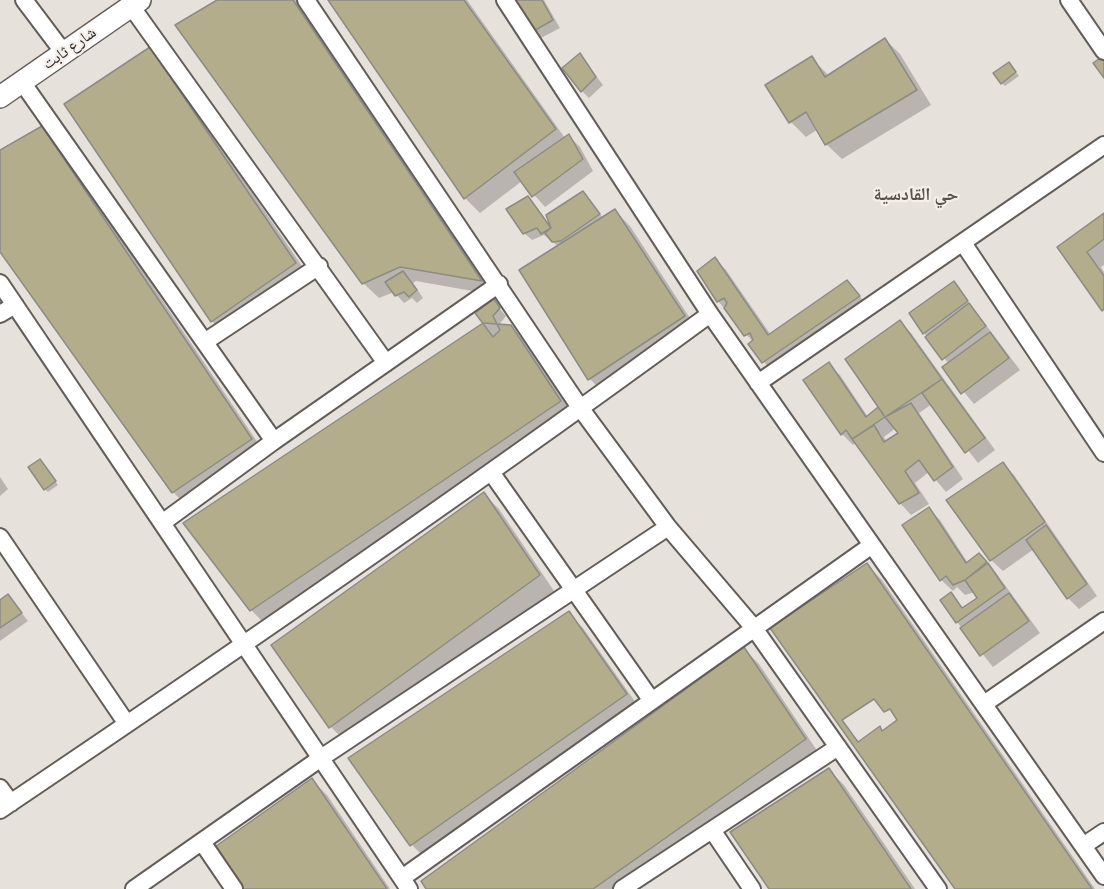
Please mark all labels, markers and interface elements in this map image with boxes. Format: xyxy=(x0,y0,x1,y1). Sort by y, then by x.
street label: شارع ثابت xyxy=(40,24,100,74)
district label: حي القادسية xyxy=(874,185,958,207)

